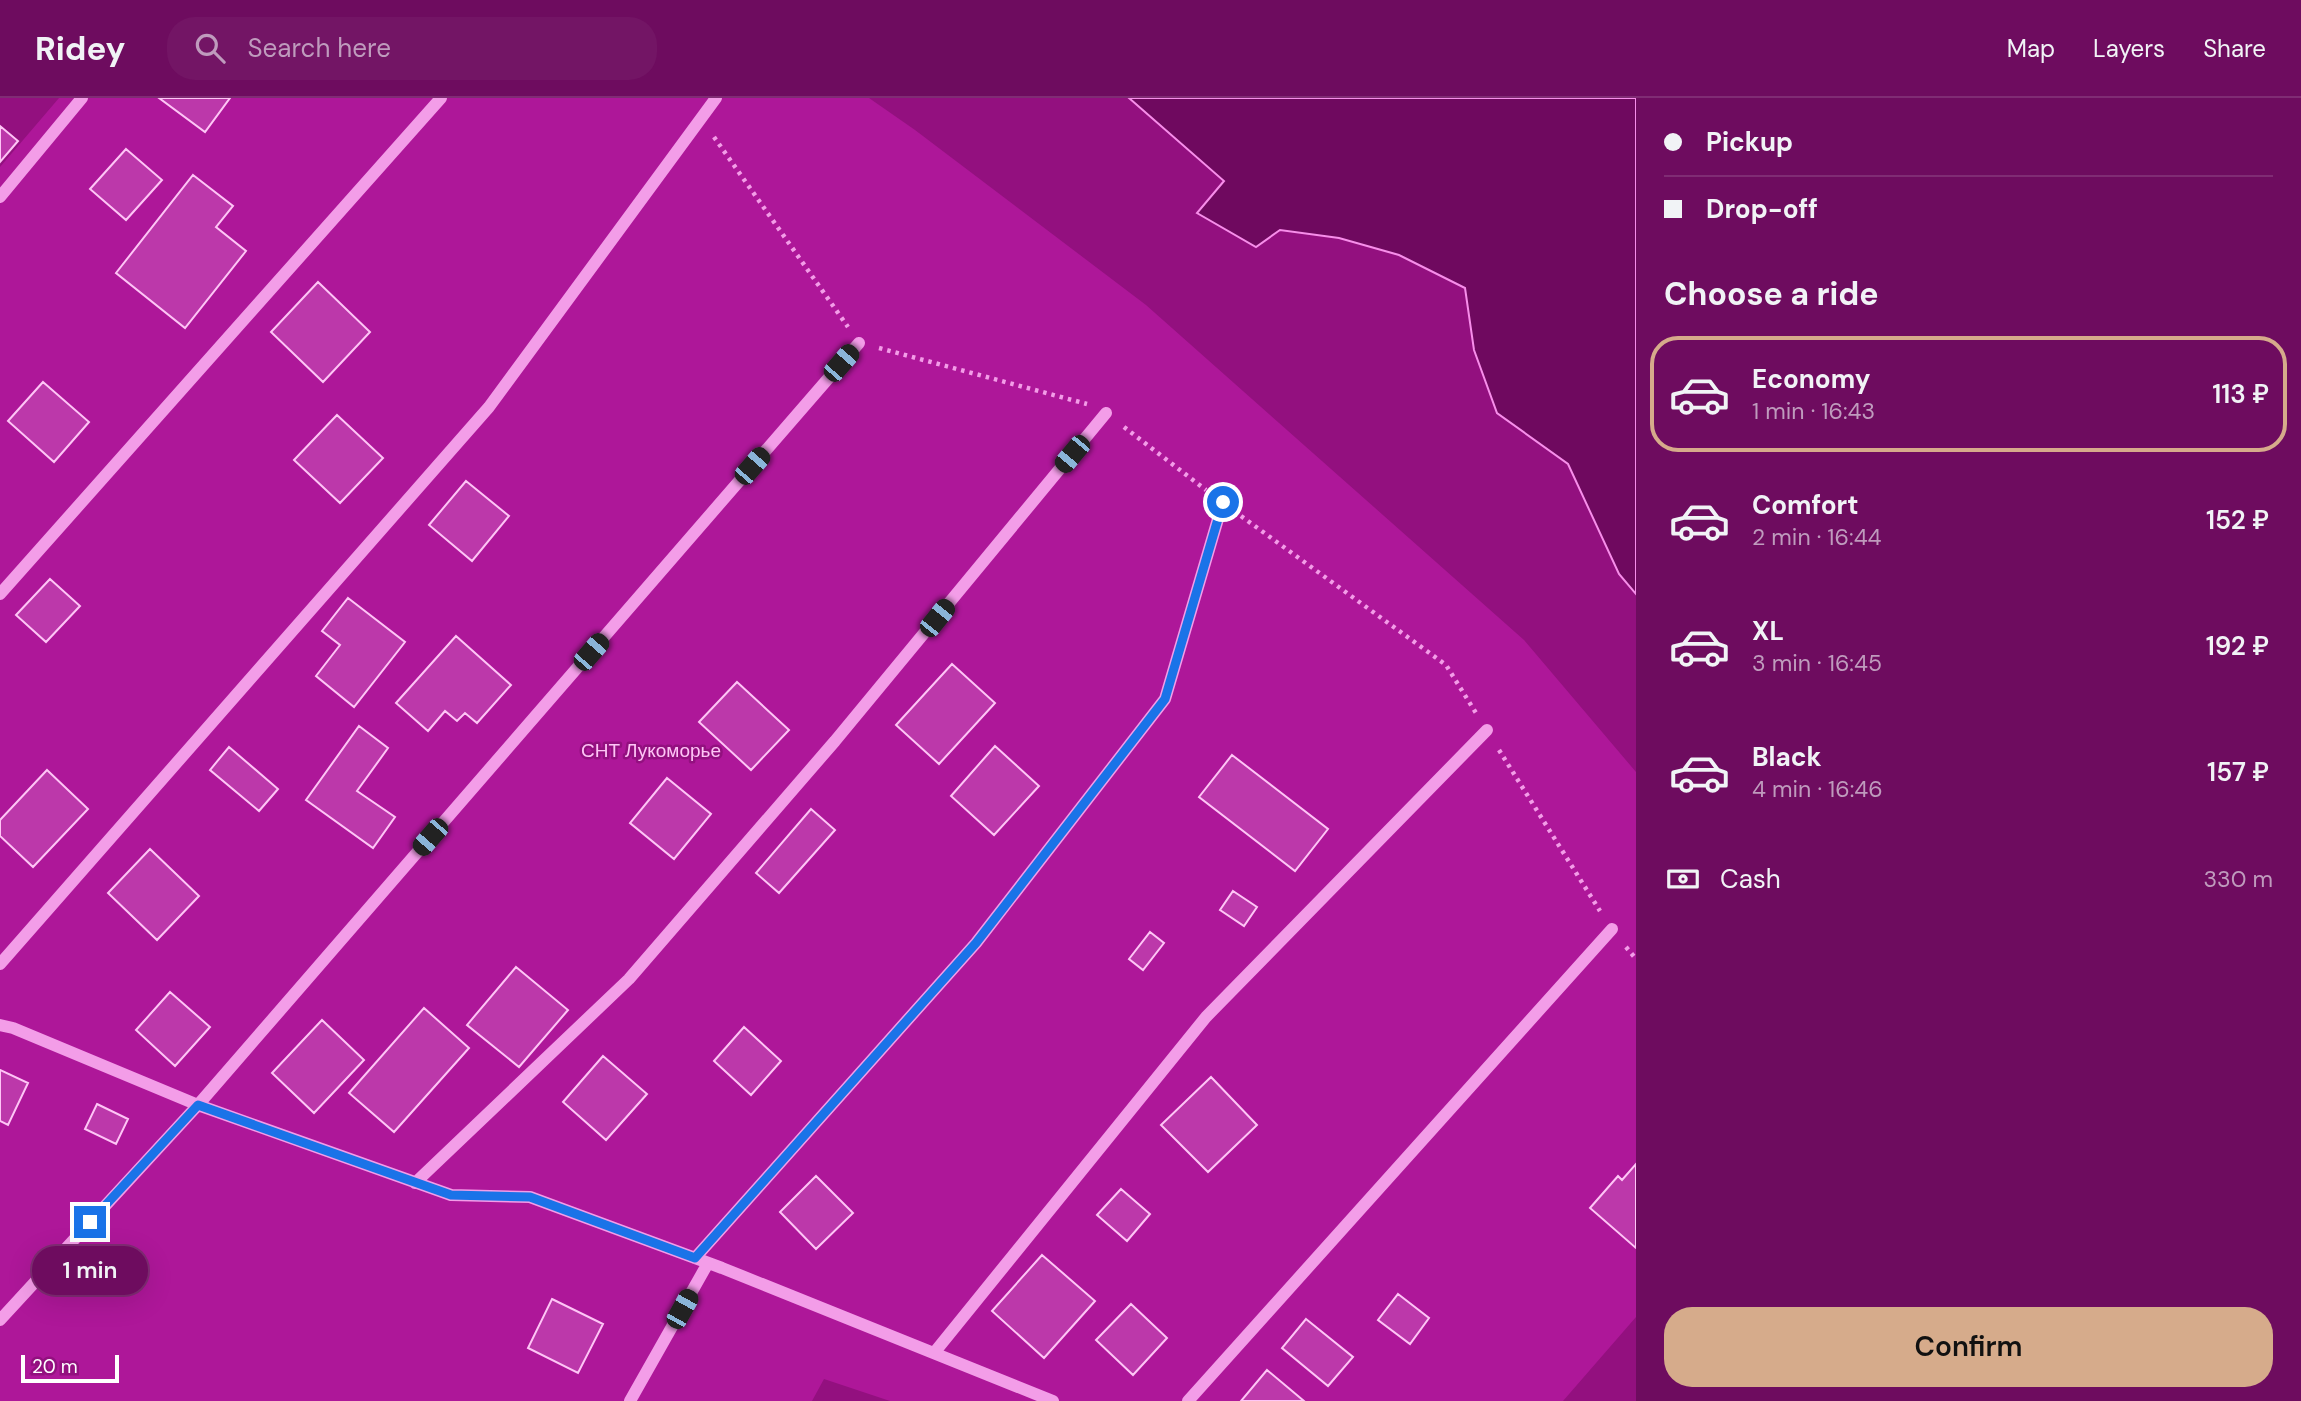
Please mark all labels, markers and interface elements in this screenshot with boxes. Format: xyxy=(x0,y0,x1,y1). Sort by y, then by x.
search box xyxy=(167,17,657,80)
text: Ridey xyxy=(35,27,125,70)
icon: search xyxy=(191,29,229,67)
text: Search here xyxy=(247,31,391,65)
text: Map xyxy=(2007,33,2055,64)
text: Layers xyxy=(2093,33,2165,64)
text: Share xyxy=(2203,33,2266,64)
text: Pickup xyxy=(1706,125,1793,159)
text: Drop-off xyxy=(1706,192,1818,226)
text: Choose a ride xyxy=(1664,273,1879,315)
car xyxy=(820,340,863,386)
text: Economy xyxy=(1752,362,1870,396)
icon: car xyxy=(1668,363,1731,426)
text: 113 ₽ xyxy=(2212,377,2269,411)
text: 1 min · 16:43 xyxy=(1752,396,1875,426)
car xyxy=(1051,431,1094,477)
car xyxy=(731,443,774,489)
route start xyxy=(1207,486,1239,518)
text: Comfort xyxy=(1752,488,1858,522)
icon: car xyxy=(1668,489,1731,552)
text: 152 ₽ xyxy=(2206,503,2269,537)
text: 2 min · 16:44 xyxy=(1752,522,1882,552)
car xyxy=(916,595,959,641)
text: XL xyxy=(1752,614,1784,648)
icon: car xyxy=(1668,615,1731,678)
car xyxy=(570,629,613,675)
text: 192 ₽ xyxy=(2206,629,2269,663)
text: 3 min · 16:45 xyxy=(1752,648,1882,678)
park label: СНТ Лукоморье xyxy=(581,738,721,763)
text: Black xyxy=(1752,740,1822,774)
icon: car xyxy=(1668,741,1731,804)
text: 157 ₽ xyxy=(2207,755,2269,789)
text: 4 min · 16:46 xyxy=(1752,774,1883,804)
car xyxy=(409,814,452,860)
icon: cash xyxy=(1664,860,1702,898)
text: Cash xyxy=(1720,862,1781,896)
text: 330 m xyxy=(2203,864,2273,894)
route end xyxy=(74,1206,106,1238)
callout: 1 min xyxy=(32,1246,148,1296)
text: 1 min xyxy=(63,1255,117,1285)
car xyxy=(663,1286,702,1332)
button: Confirm xyxy=(1664,1307,2273,1387)
scale bar xyxy=(21,1352,119,1384)
text: 20 m xyxy=(32,1354,78,1379)

